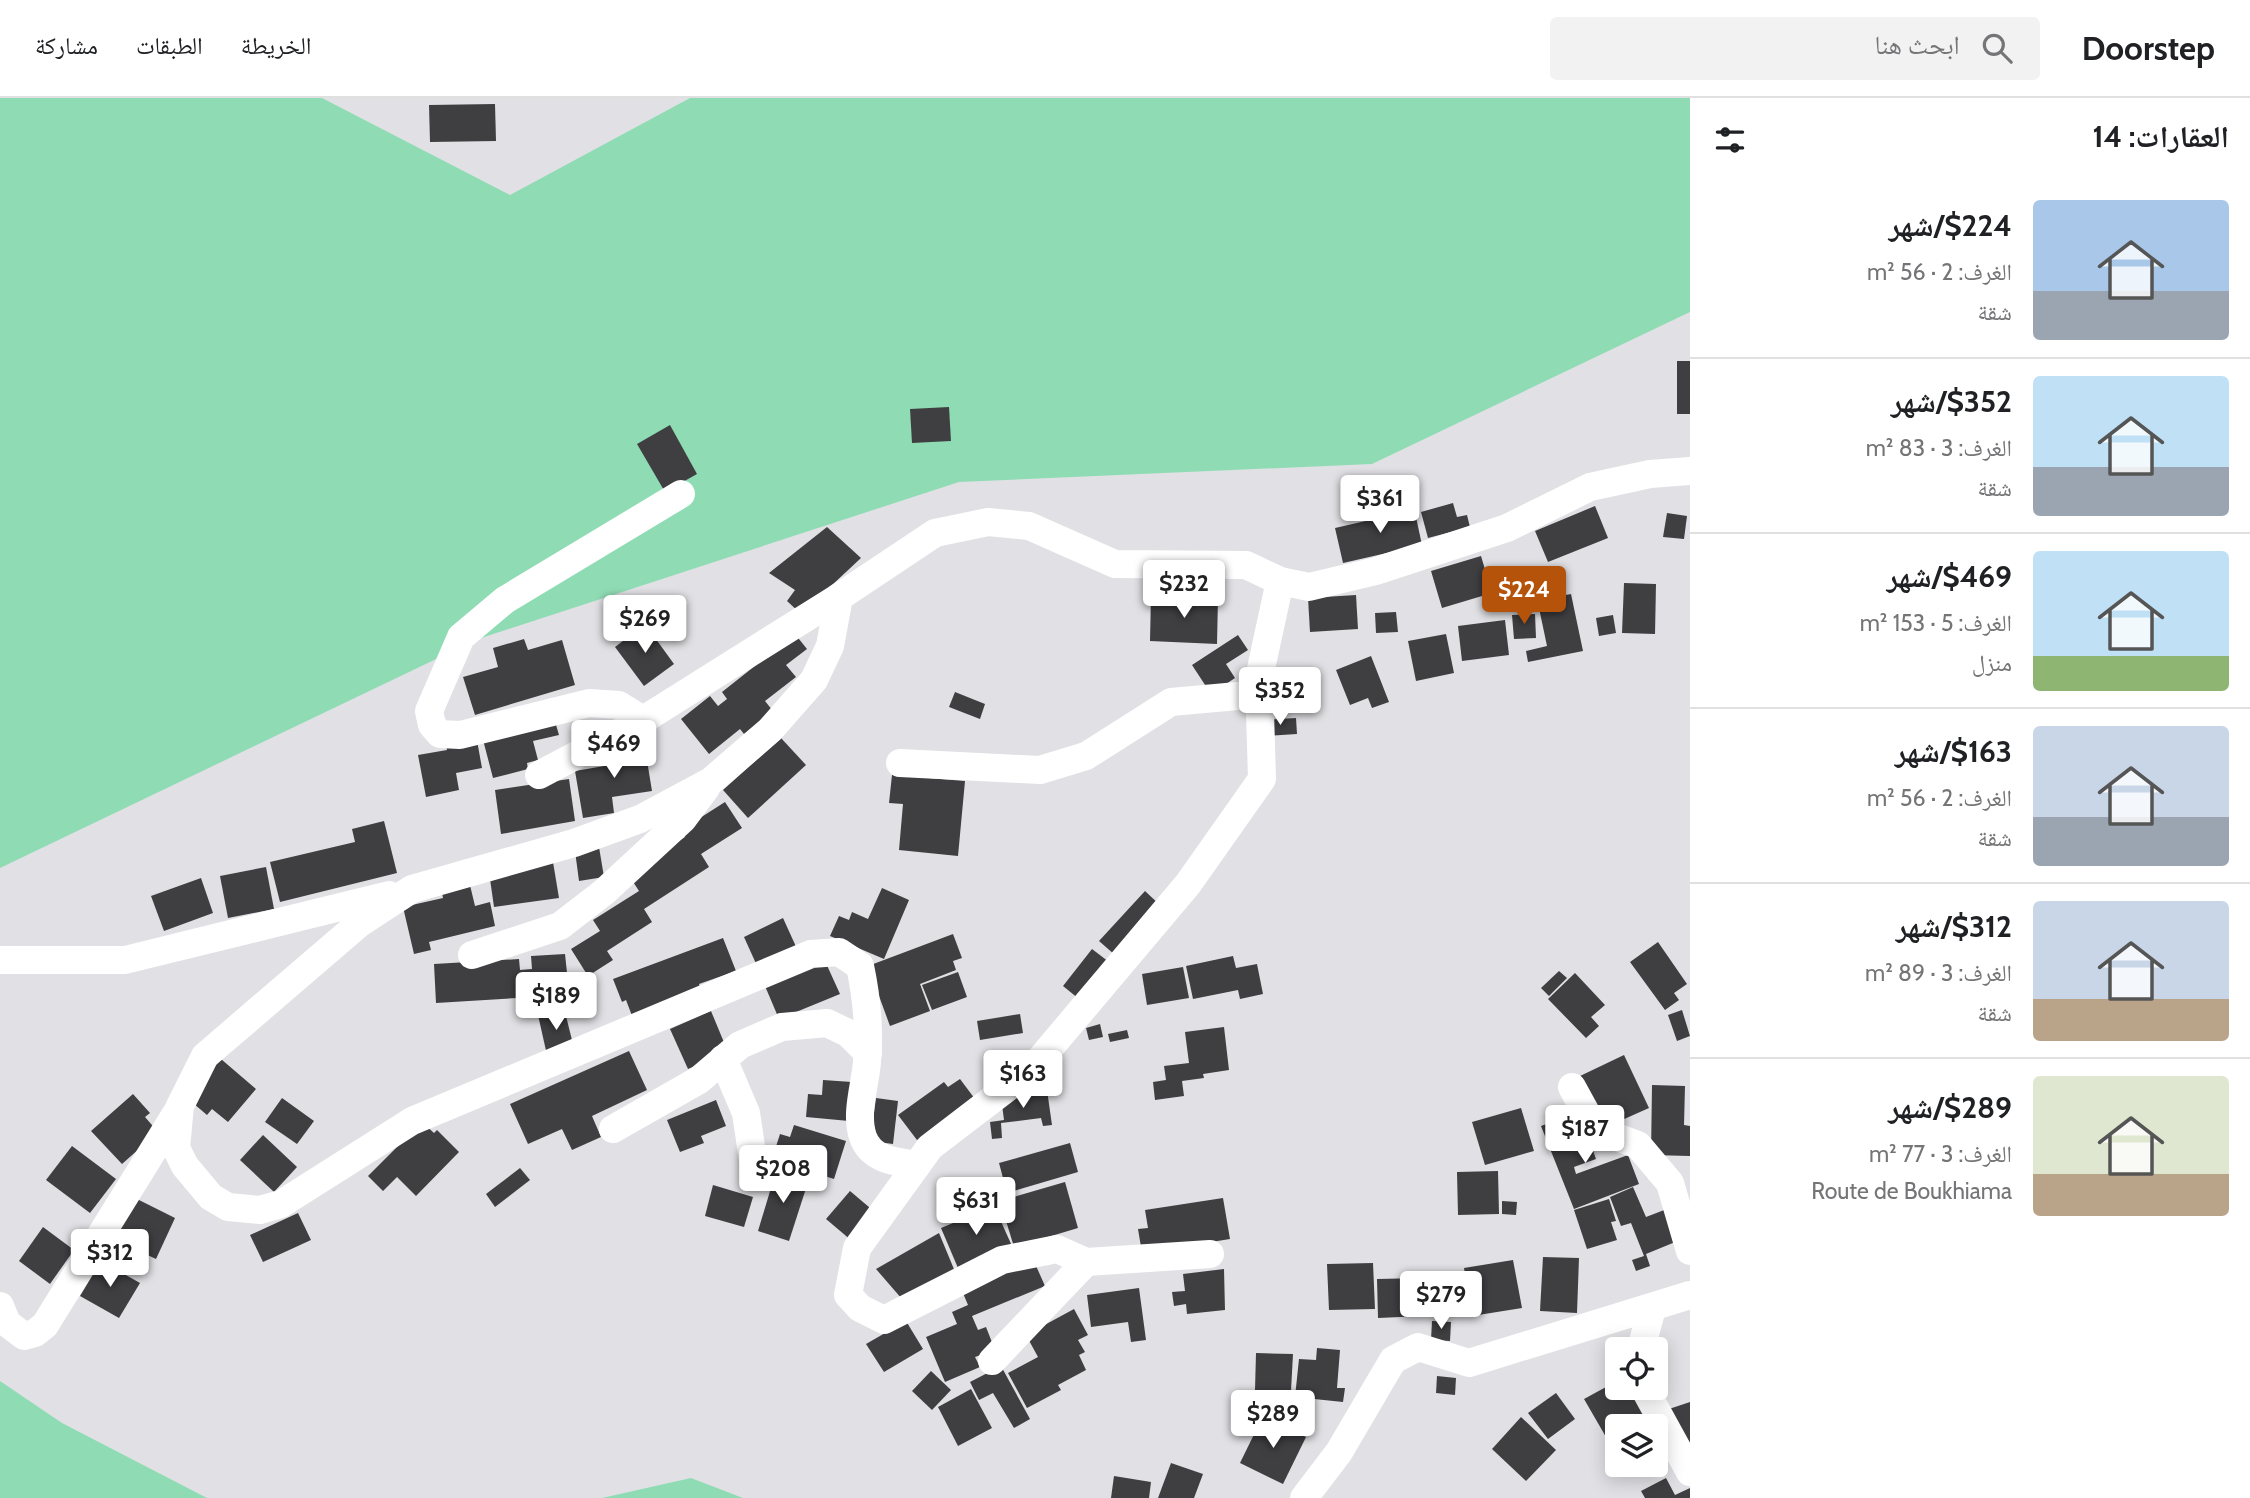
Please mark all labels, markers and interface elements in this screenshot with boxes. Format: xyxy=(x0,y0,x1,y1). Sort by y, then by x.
search box xyxy=(1550,17,2040,80)
text: Doorstep xyxy=(2082,28,2215,68)
text: ابحث هنا xyxy=(1875,29,1960,61)
icon: search xyxy=(1978,29,2016,67)
text: مشاركة xyxy=(35,31,98,60)
text: الطبقات xyxy=(136,31,203,60)
text: الخريطة xyxy=(241,31,311,60)
text: العقارات: 14 xyxy=(2092,118,2229,155)
icon: filters xyxy=(1711,121,1749,159)
text: $224/شهر xyxy=(1889,207,2012,244)
icon: home xyxy=(2089,228,2173,312)
text: الغرف: 2 · 56 m² xyxy=(1867,258,2012,286)
text: شقة xyxy=(1978,298,2012,326)
text: $352/شهر xyxy=(1891,383,2012,420)
icon: home xyxy=(2089,404,2173,488)
text: الغرف: 3 · 83 m² xyxy=(1866,434,2012,462)
text: شقة xyxy=(1978,474,2012,502)
pin: $361 xyxy=(1339,476,1421,535)
text: $361 xyxy=(1356,484,1404,512)
text: $469/شهر xyxy=(1887,558,2012,595)
pin: $232 xyxy=(1143,560,1225,620)
pin: $224 xyxy=(1483,566,1565,626)
text: $232 xyxy=(1159,569,1209,597)
text: $224 xyxy=(1498,575,1550,603)
icon: home xyxy=(2089,579,2173,663)
pin: $269 xyxy=(604,596,686,655)
text: $269 xyxy=(619,604,671,632)
text: الغرف: 5 · 153 m² xyxy=(1860,609,2012,637)
text: منزل xyxy=(1972,649,2012,677)
pin: $352 xyxy=(1239,668,1321,727)
text: $352 xyxy=(1255,676,1305,704)
pin: $469 xyxy=(573,720,655,780)
text: $469 xyxy=(587,729,641,757)
text: $163/شهر xyxy=(1895,733,2012,770)
icon: home xyxy=(2089,754,2173,838)
text: الغرف: 2 · 56 m² xyxy=(1867,784,2012,812)
text: شقة xyxy=(1978,824,2012,852)
text: $312/شهر xyxy=(1896,908,2012,945)
icon: home xyxy=(2089,929,2173,1013)
text: الغرف: 3 · 89 m² xyxy=(1865,959,2012,987)
pin: $189 xyxy=(515,972,597,1032)
text: $189 xyxy=(532,981,580,1009)
text: شقة xyxy=(1978,999,2012,1027)
pin: $163 xyxy=(982,1051,1064,1110)
text: $163 xyxy=(999,1059,1047,1087)
text: $289/شهر xyxy=(1888,1089,2012,1126)
icon: home xyxy=(2089,1104,2173,1188)
pin: $187 xyxy=(1544,1105,1626,1165)
text: $187 xyxy=(1561,1114,1609,1142)
text: الغرف: 3 · 77 m² xyxy=(1869,1140,2012,1168)
pin: $208 xyxy=(742,1146,824,1205)
text: $208 xyxy=(755,1154,811,1182)
text: Route de Boukhiama xyxy=(1811,1177,2012,1205)
pin: $631 xyxy=(935,1178,1017,1237)
text: $631 xyxy=(952,1186,1000,1214)
pin: $312 xyxy=(69,1230,151,1289)
text: $312 xyxy=(87,1238,133,1266)
pin: $279 xyxy=(1400,1272,1482,1331)
text: $279 xyxy=(1416,1280,1466,1308)
map controls xyxy=(1605,1337,1668,1477)
button: locate xyxy=(1605,1337,1668,1400)
pin: $289 xyxy=(1232,1390,1314,1450)
text: $289 xyxy=(1247,1399,1299,1427)
button: layers xyxy=(1605,1414,1668,1477)

